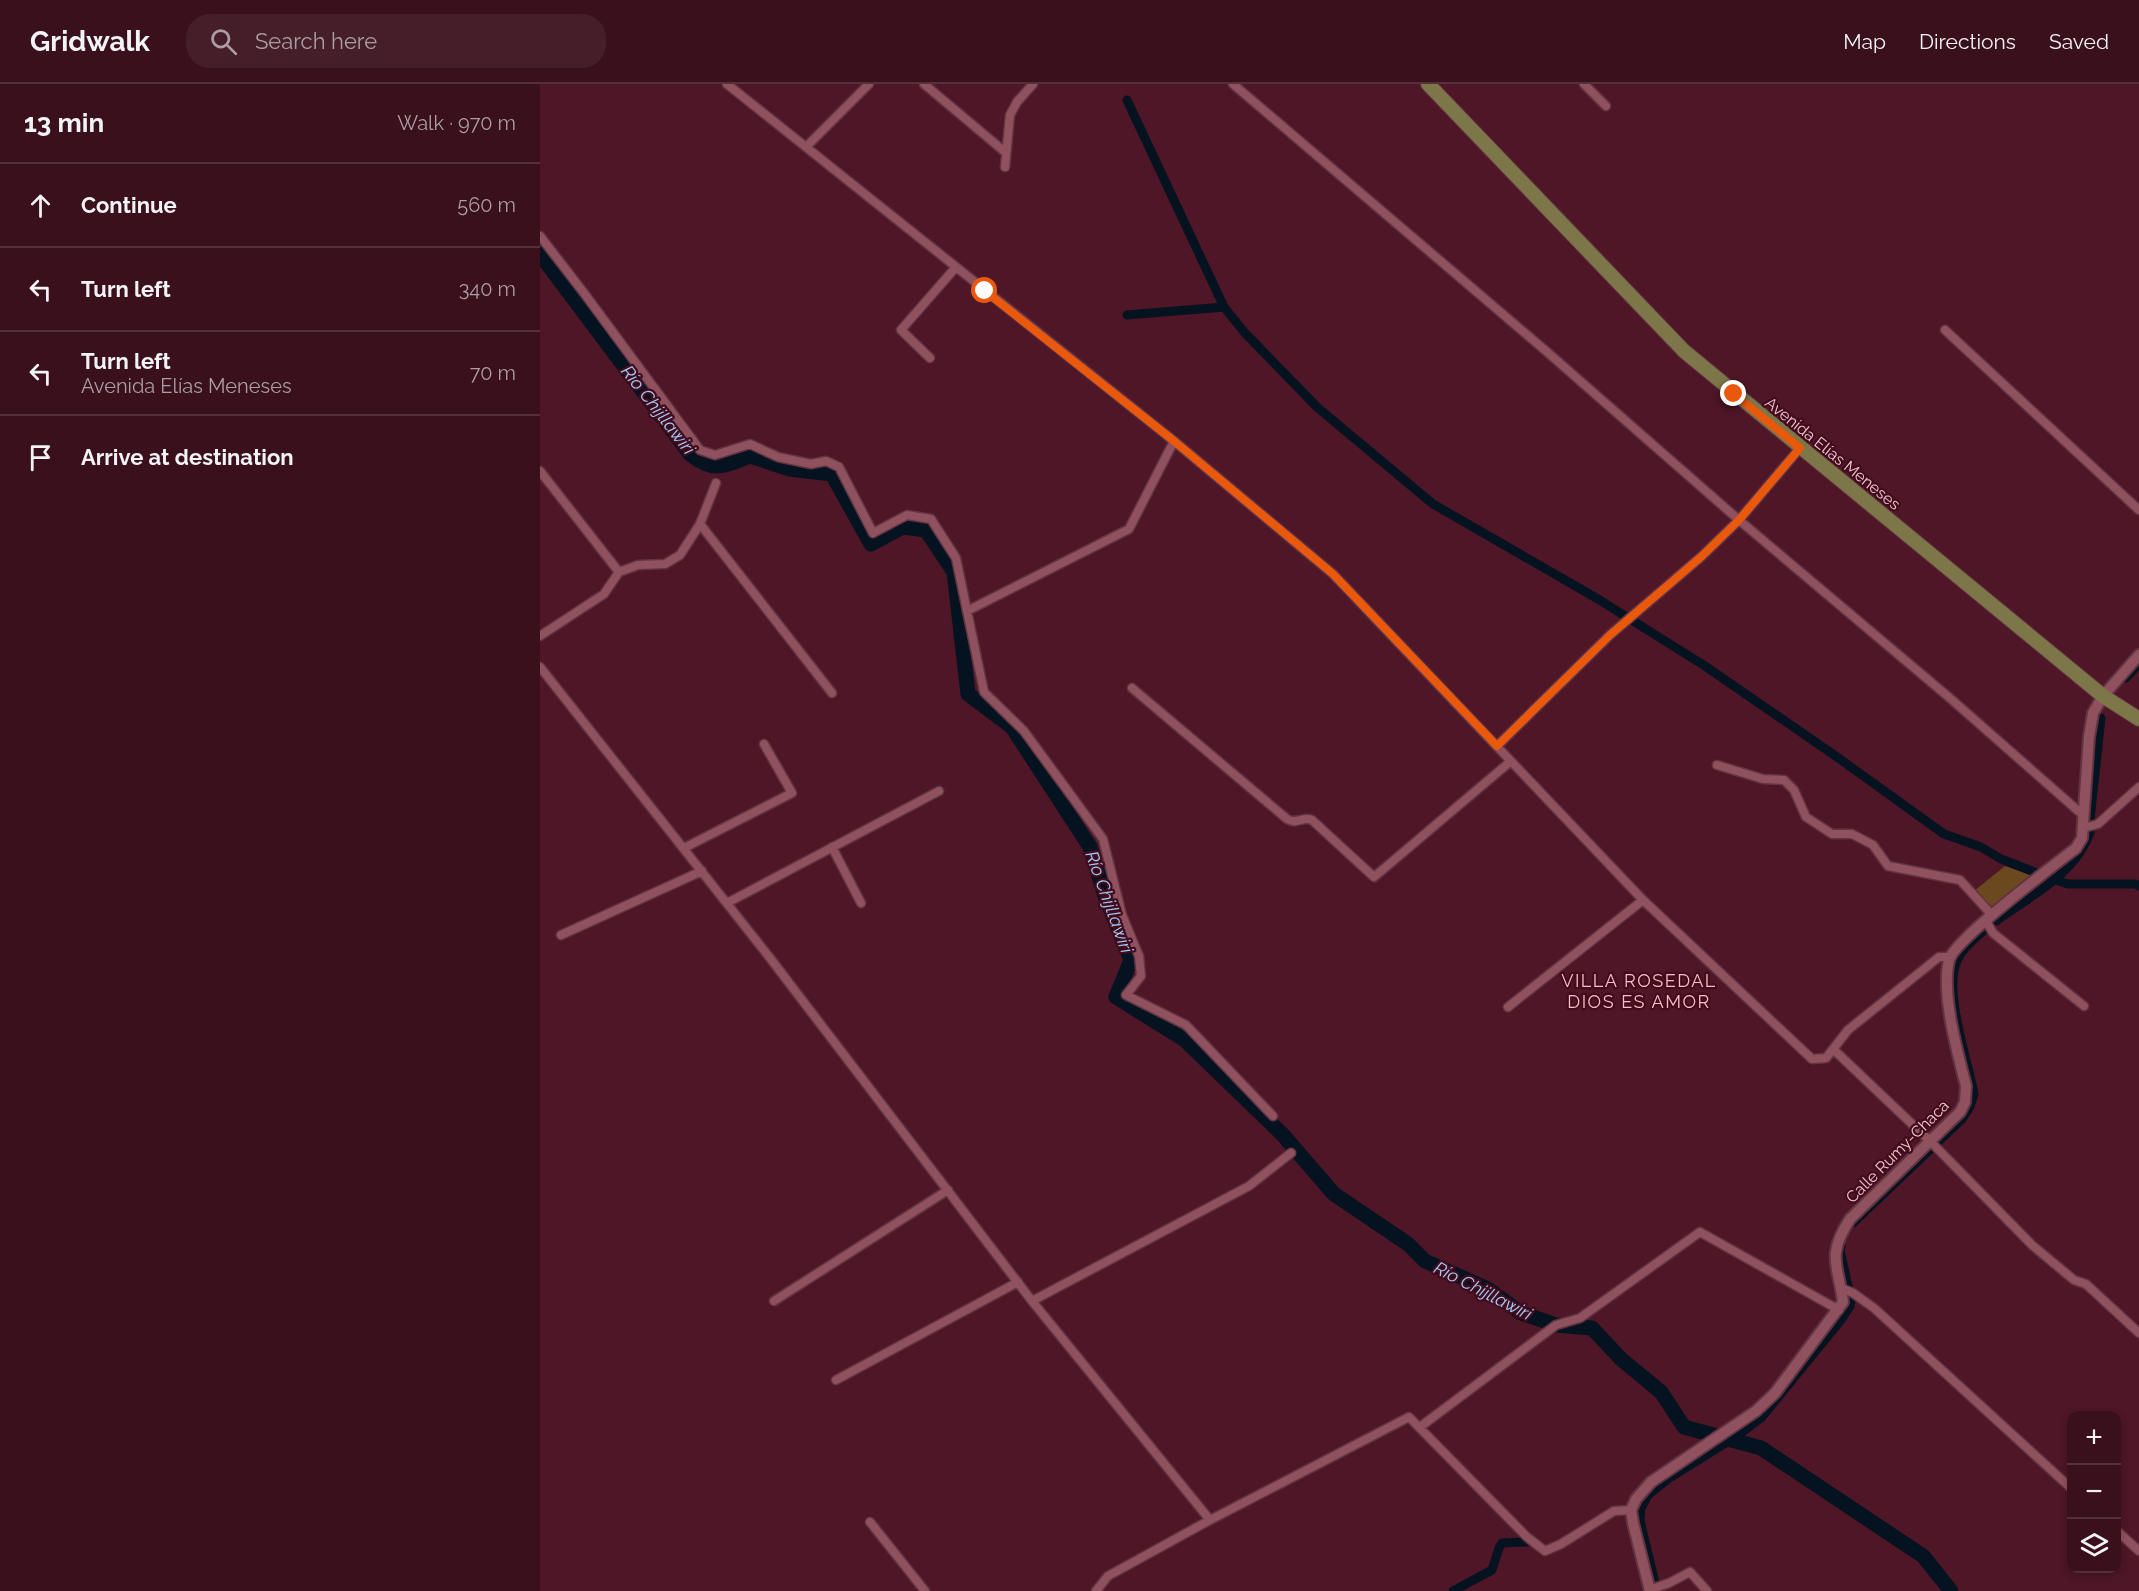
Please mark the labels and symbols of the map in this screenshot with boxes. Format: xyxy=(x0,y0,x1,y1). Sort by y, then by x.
route start xyxy=(971,277,997,303)
water label: Río Chijllawiri xyxy=(617,361,700,459)
route end xyxy=(1720,380,1746,406)
street label: Avenida Elías Meneses xyxy=(1761,393,1904,514)
water label: Río Chijllawiri xyxy=(1081,848,1138,957)
district label: VILLA ROSEDAL DIOS ES AMOR xyxy=(1561,970,1717,1012)
street label: Calle Rumy-Chaca xyxy=(1842,1096,1953,1207)
water label: Río Chijllawiri xyxy=(1431,1257,1537,1325)

